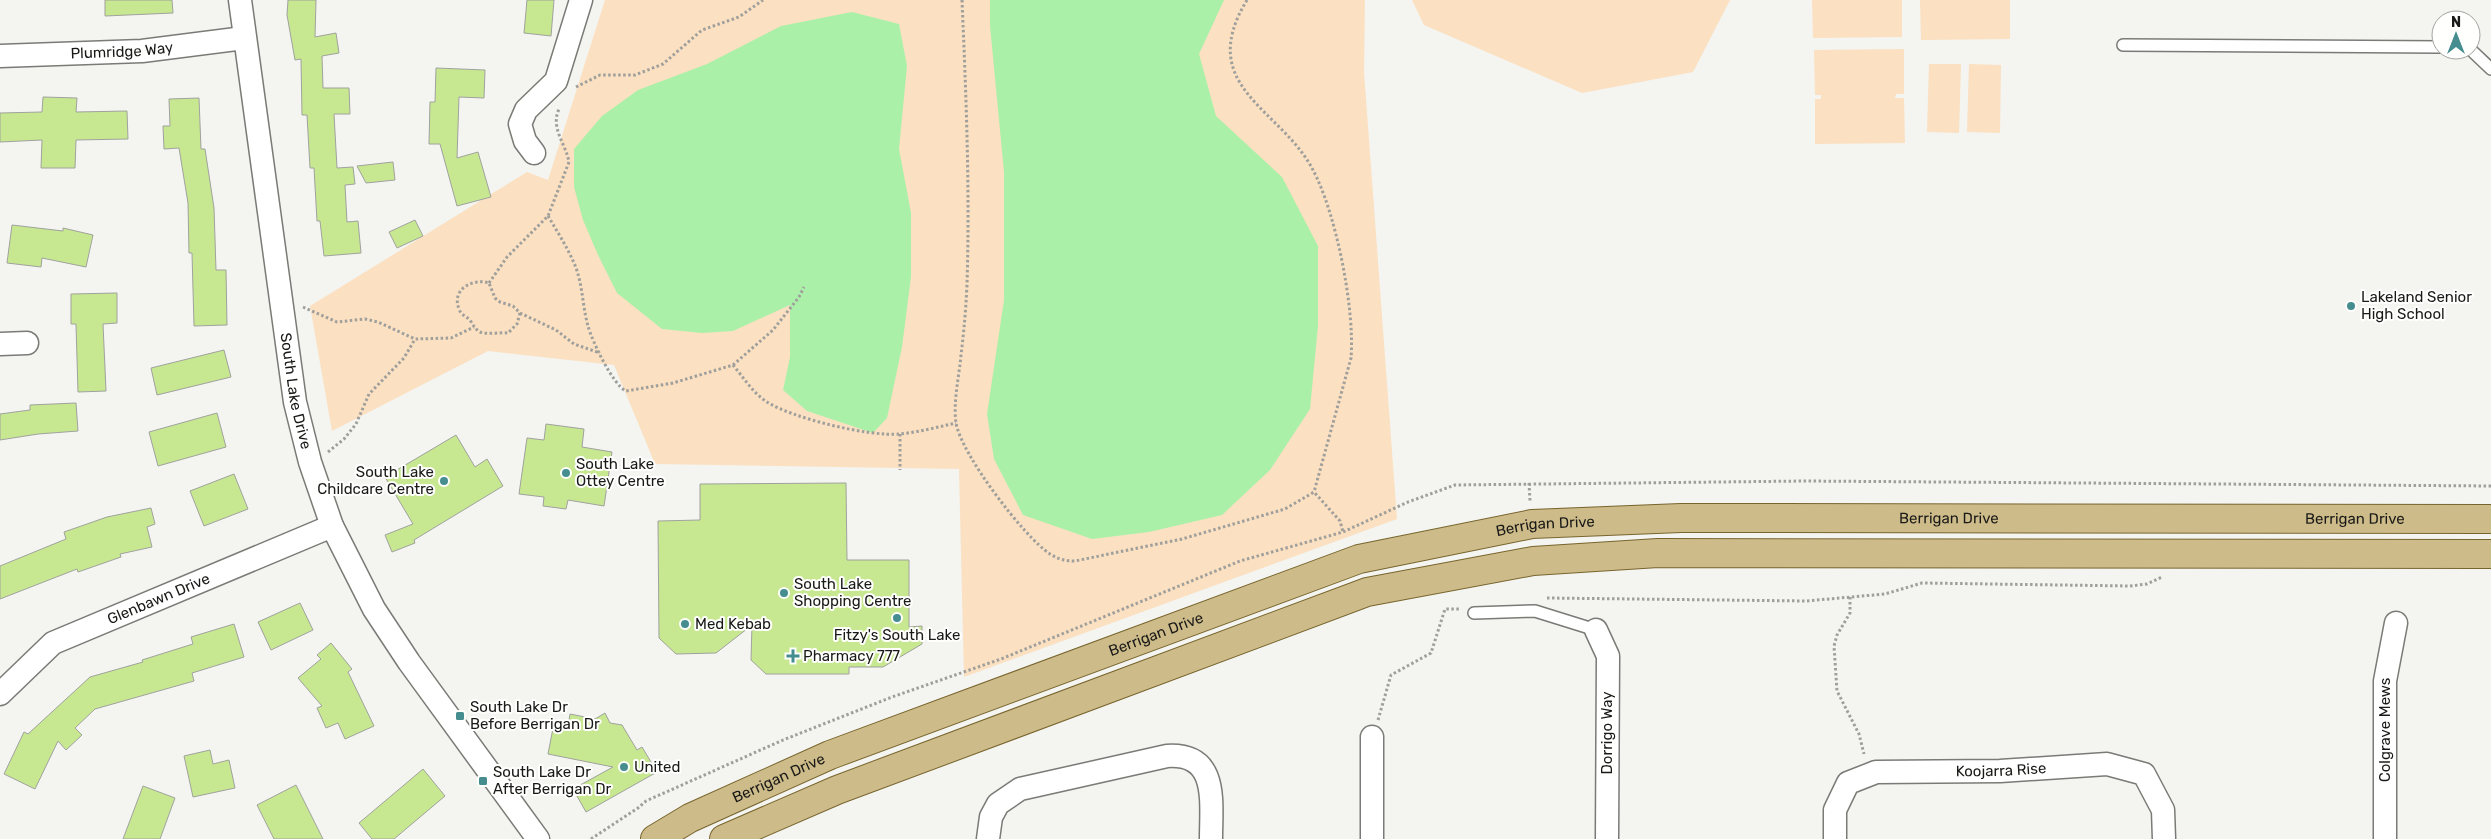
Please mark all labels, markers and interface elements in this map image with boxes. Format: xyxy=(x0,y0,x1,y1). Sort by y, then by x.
north arrow xyxy=(2431,10,2481,60)
text: N xyxy=(2451,14,2461,31)
street label: Plumridge Way xyxy=(70,38,174,63)
place label: Lakeland Senior High School xyxy=(2361,288,2472,323)
marker: Lakeland Senior High School xyxy=(2345,300,2357,312)
street label: South Lake Drive xyxy=(277,332,315,451)
place label: South Lake Ottey Centre xyxy=(576,455,665,490)
place label: South Lake Childcare Centre xyxy=(317,463,434,498)
marker: South Lake Ottey Centre xyxy=(560,467,572,479)
marker: South Lake Childcare Centre xyxy=(438,475,450,487)
street label: Berrigan Drive xyxy=(1899,509,1999,527)
street label: Berrigan Drive xyxy=(2305,510,2405,528)
street label: Berrigan Drive xyxy=(1494,512,1595,540)
street label: Glenbawn Drive xyxy=(105,569,213,628)
place label: South Lake Shopping Centre xyxy=(794,575,912,610)
marker: South Lake Shopping Centre xyxy=(778,587,790,599)
street label: Berrigan Drive xyxy=(1106,608,1206,660)
marker: Fitzy's South Lake xyxy=(891,612,903,624)
place label: Med Kebab xyxy=(695,615,771,633)
marker: Med Kebab xyxy=(679,618,691,630)
place label: Fitzy's South Lake xyxy=(834,626,960,644)
place label: Pharmacy 777 xyxy=(803,647,900,665)
marker: Pharmacy 777 xyxy=(787,650,799,662)
street label: Colgrave Mews xyxy=(2376,677,2394,782)
street label: Dorrigo Way xyxy=(1598,691,1616,775)
place label: South Lake Dr Before Berrigan Dr xyxy=(470,698,600,733)
marker: South Lake Dr Before Berrigan Dr xyxy=(454,710,466,722)
street label: Berrigan Drive xyxy=(729,749,828,807)
place label: United xyxy=(634,758,680,776)
street label: Koojarra Rise xyxy=(1956,759,2047,780)
marker: United xyxy=(618,761,630,773)
place label: South Lake Dr After Berrigan Dr xyxy=(493,763,612,798)
marker: South Lake Dr After Berrigan Dr xyxy=(477,775,489,787)

